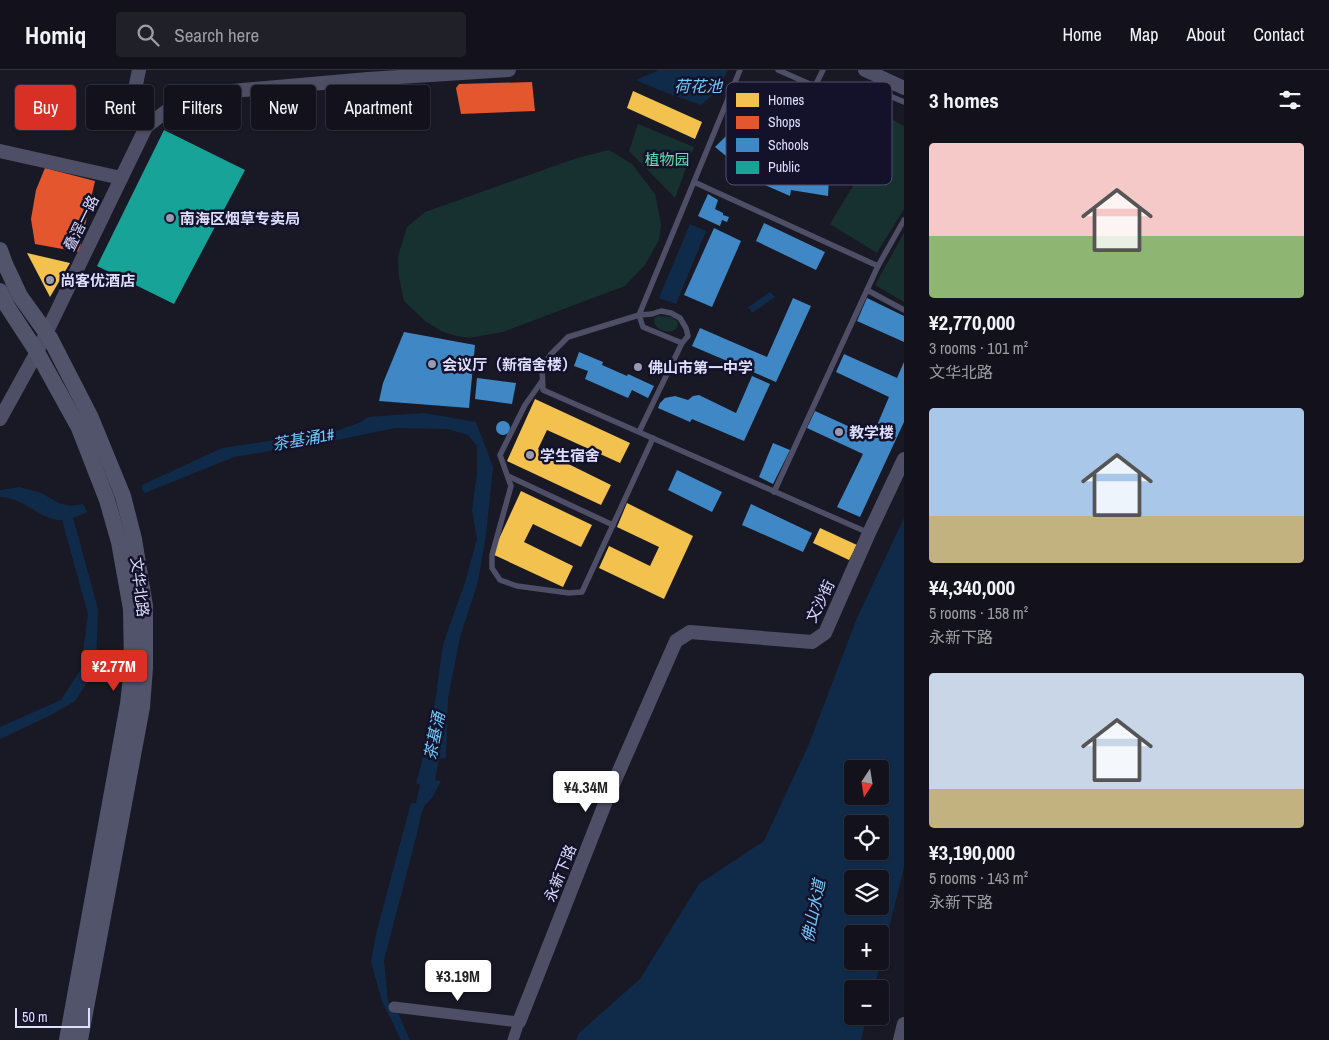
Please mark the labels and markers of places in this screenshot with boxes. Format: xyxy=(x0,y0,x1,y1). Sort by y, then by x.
place label: 南海区烟草专卖局 xyxy=(180,208,300,229)
marker: 南海区烟草专卖局 xyxy=(164,212,176,224)
place label: 尚客优酒店 xyxy=(60,270,135,291)
marker: 尚客优酒店 xyxy=(44,274,56,286)
place label: 会议厅（新宿舍楼） xyxy=(442,354,577,375)
place label: 佛山市第一中学 xyxy=(648,357,753,378)
marker: 会议厅（新宿舍楼） xyxy=(426,358,438,370)
marker: 佛山市第一中学 xyxy=(632,361,644,373)
place label: 教学楼 xyxy=(849,422,894,443)
marker: 教学楼 xyxy=(833,426,845,438)
place label: 学生宿舍 xyxy=(540,445,600,466)
marker: 学生宿舍 xyxy=(524,449,536,461)
pin: ¥2.77M xyxy=(73,650,155,692)
pin: ¥4.34M xyxy=(545,770,627,813)
pin: ¥3.19M xyxy=(417,960,499,1002)

